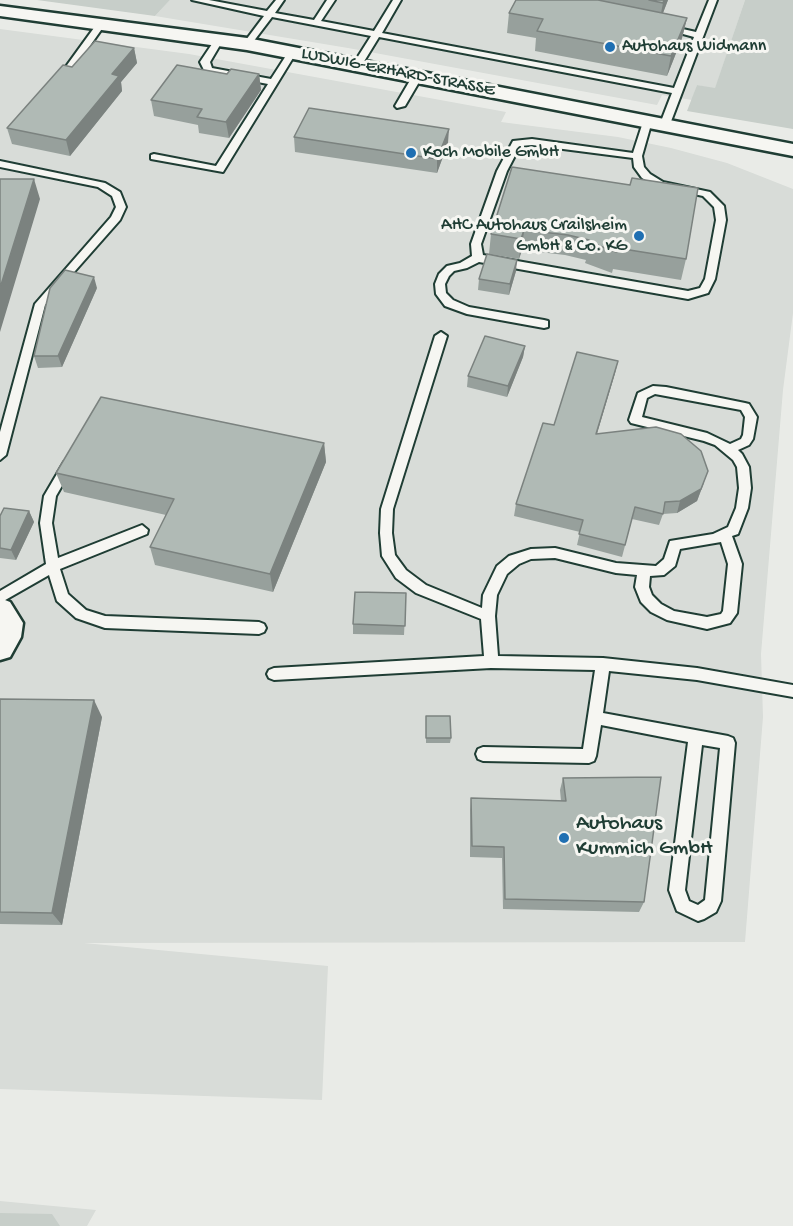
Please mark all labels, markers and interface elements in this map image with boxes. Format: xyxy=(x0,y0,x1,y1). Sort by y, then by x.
place label: Autohaus Widmann xyxy=(622,36,766,58)
marker: Autohaus Widmann xyxy=(603,40,617,54)
street label: LUDWIG-ERHARD-STRASSE xyxy=(299,44,497,102)
place label: Koch Mobile GmbH xyxy=(423,142,559,164)
marker: Koch Mobile GmbH xyxy=(404,146,418,160)
place label: AHC Autohaus Crailsheim GmbH & Co. KG xyxy=(441,215,627,258)
marker: AHC Autohaus Crailsheim GmbH & Co. KG xyxy=(632,229,646,243)
place label: Autohaus Kummich GmbH xyxy=(576,812,713,864)
marker: Autohaus Kummich GmbH xyxy=(557,831,571,845)

